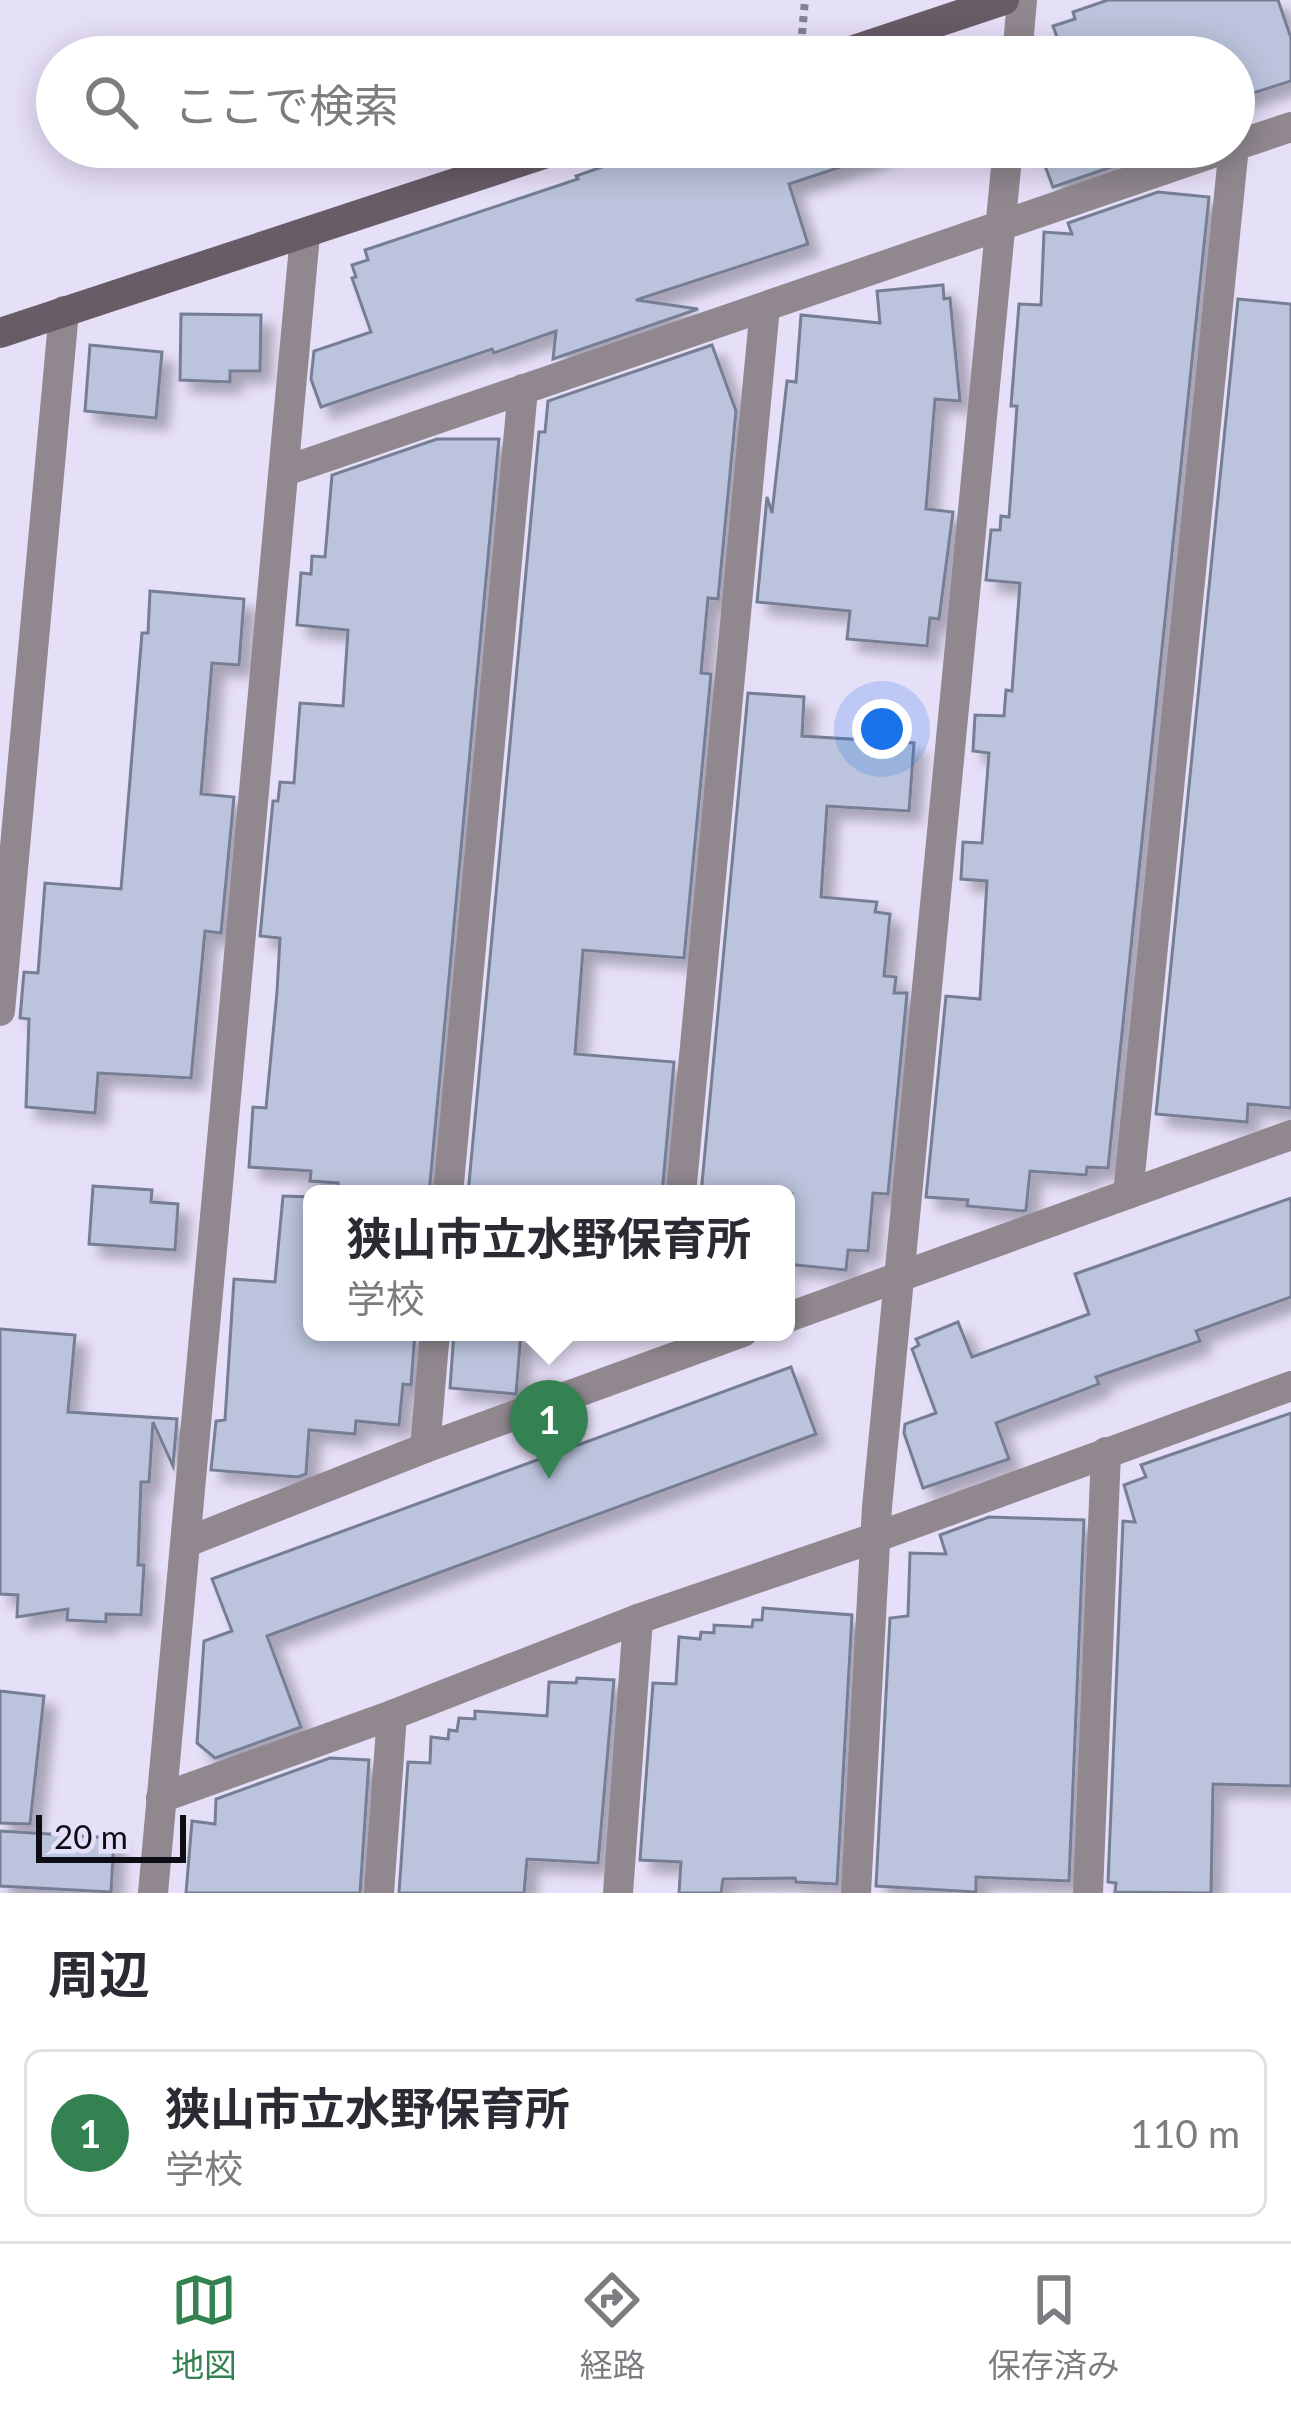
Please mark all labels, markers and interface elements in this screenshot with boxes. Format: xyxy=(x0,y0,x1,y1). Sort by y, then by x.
search box xyxy=(36,36,1255,168)
icon: search xyxy=(78,69,144,135)
text: ここで検索 xyxy=(174,78,399,132)
your location xyxy=(852,699,912,759)
popup xyxy=(303,1185,795,1341)
text: 狭山市立水野保育所 xyxy=(346,1211,752,1265)
text: 学校 xyxy=(346,1275,425,1321)
pin: 1 xyxy=(510,1380,588,1479)
scale bar xyxy=(36,1809,186,1862)
text: 20 m xyxy=(54,1816,128,1856)
text: 周辺 xyxy=(48,1943,150,2004)
text: 狭山市立水野保育所 xyxy=(165,2081,570,2135)
text: 1 xyxy=(79,2110,101,2156)
text: 110 m xyxy=(1130,2110,1240,2156)
text: 学校 xyxy=(165,2145,243,2191)
tab: 地図 xyxy=(171,2267,237,2387)
tab: 経路 xyxy=(579,2267,645,2387)
tab: 保存済み xyxy=(988,2267,1120,2387)

